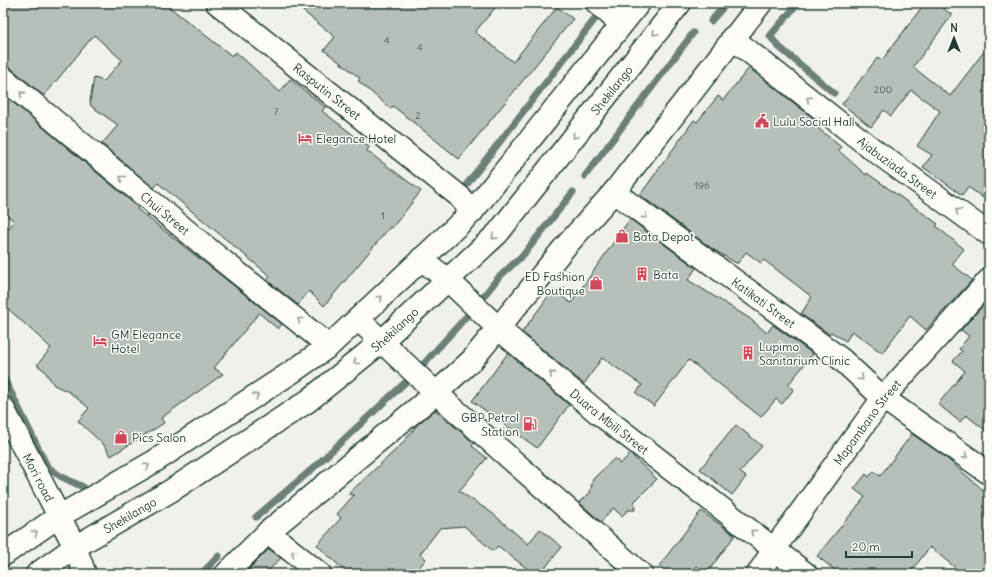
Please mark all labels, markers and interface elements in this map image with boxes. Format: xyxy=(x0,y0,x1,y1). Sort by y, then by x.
north arrow xyxy=(934,18,974,58)
text: N xyxy=(950,21,958,35)
one-way arrow xyxy=(653,28,660,36)
house number: 4 xyxy=(384,34,390,47)
house number: 4 xyxy=(417,41,423,54)
street label: Rasputin Street xyxy=(290,59,364,122)
street label: Shekilango xyxy=(587,62,636,118)
house number: 200 xyxy=(874,83,892,96)
one-way arrow xyxy=(20,92,27,99)
one-way arrow xyxy=(807,97,814,104)
house number: 7 xyxy=(274,105,279,118)
house number: 2 xyxy=(415,109,421,122)
public building icon: Lulu Social Hall xyxy=(754,113,770,129)
place label: Lulu Social Hall xyxy=(773,114,854,129)
hotel icon: Elegance Hotel xyxy=(297,130,313,146)
place label: Elegance Hotel xyxy=(316,131,396,146)
one-way arrow xyxy=(573,131,580,138)
street label: Ajabuziada Street xyxy=(855,133,940,201)
one-way arrow xyxy=(119,175,126,182)
house number: 196 xyxy=(694,179,710,192)
street label: Chui Street xyxy=(138,188,193,238)
house number: 1 xyxy=(381,209,385,222)
one-way arrow xyxy=(955,209,962,216)
one-way arrow xyxy=(641,211,648,218)
shop icon: Bata Depot xyxy=(614,228,630,244)
place label: Bata Depot xyxy=(633,229,694,244)
one-way arrow xyxy=(491,232,499,240)
building icon: Bata xyxy=(634,266,650,282)
place label: Bata xyxy=(653,267,679,282)
place label: ED Fashion Boutique xyxy=(525,269,585,298)
street label: Katikati Street xyxy=(729,274,799,331)
shop icon: ED Fashion Boutique xyxy=(588,275,604,291)
one-way arrow xyxy=(375,295,383,303)
street label: Shekilango xyxy=(368,304,421,355)
one-way arrow xyxy=(297,318,304,325)
place label: GM Elegance Hotel xyxy=(111,327,181,356)
hotel icon: GM Elegance Hotel xyxy=(92,333,108,349)
place label: Lupimo Sanitarium Clinic xyxy=(759,339,850,368)
building icon: Lupimo Sanitarium Clinic xyxy=(740,345,756,361)
one-way arrow xyxy=(354,357,361,364)
one-way arrow xyxy=(549,372,557,379)
one-way arrow xyxy=(856,373,864,381)
street label: Mapambano Street xyxy=(830,376,904,468)
street label: Duara Mbili Street xyxy=(567,385,652,457)
one-way arrow xyxy=(252,393,259,401)
place label: GBP Petrol Station xyxy=(461,410,519,439)
fuel station icon: GBP Petrol Station xyxy=(522,416,538,432)
shop icon: Pics Salon xyxy=(113,429,129,445)
place label: Pics Salon xyxy=(132,430,186,445)
street label: Mori road xyxy=(20,451,58,504)
one-way arrow xyxy=(961,451,968,459)
one-way arrow xyxy=(143,464,150,471)
street label: Shekilango xyxy=(100,493,159,536)
one-way arrow xyxy=(31,530,38,538)
one-way arrow xyxy=(750,530,757,537)
scale bar xyxy=(846,533,912,559)
text: 20 m xyxy=(852,539,880,554)
one-way arrow xyxy=(291,551,298,558)

